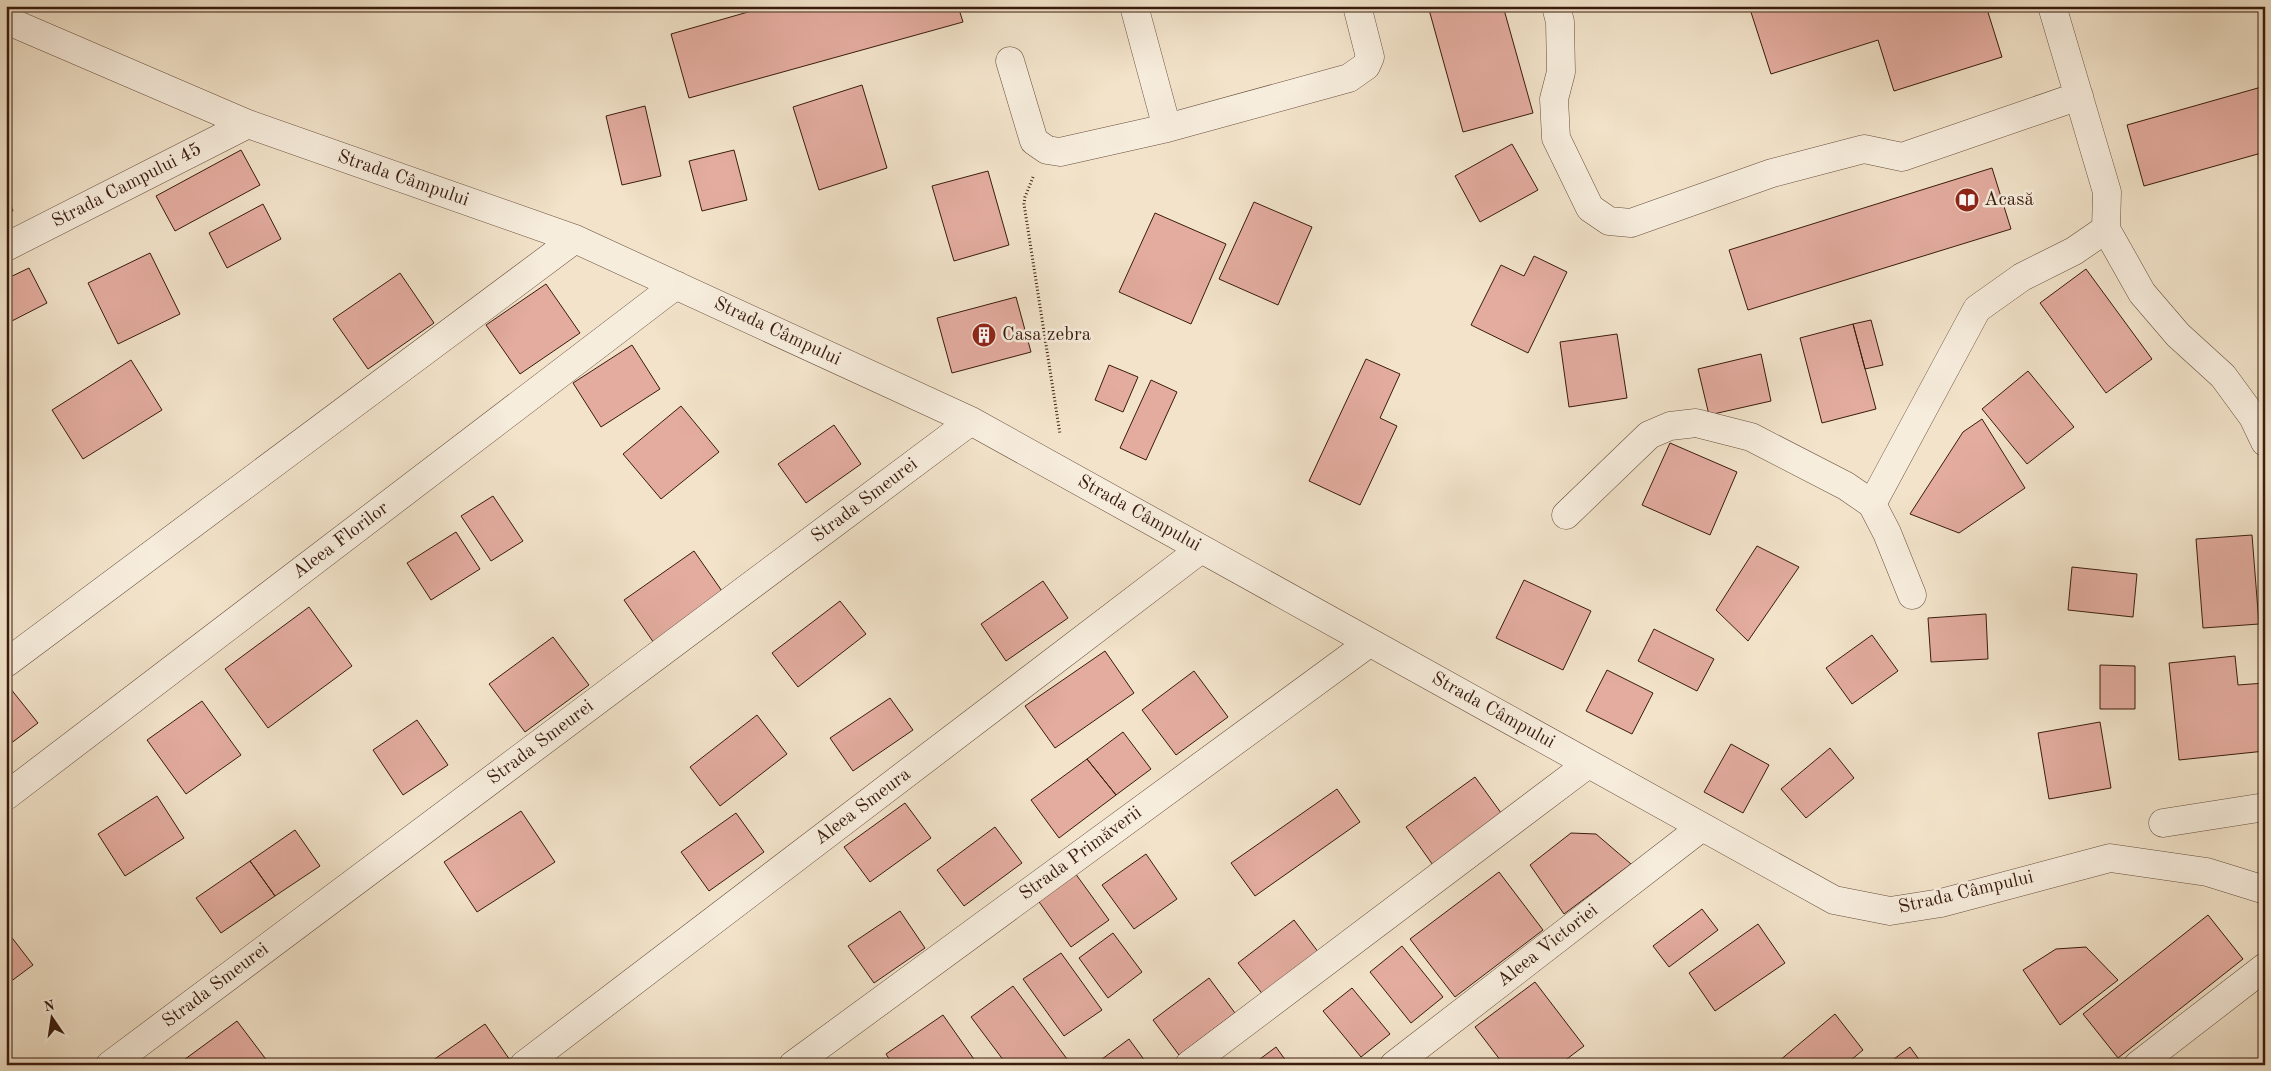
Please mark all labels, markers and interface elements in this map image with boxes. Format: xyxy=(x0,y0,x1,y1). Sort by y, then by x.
street label: Strada Campului 45 xyxy=(49,140,205,232)
street label: Strada Câmpului xyxy=(335,148,471,210)
library icon: Acasă xyxy=(1954,187,1980,213)
place label: Acasă xyxy=(1984,191,2034,210)
street label: Strada Câmpului xyxy=(711,294,843,370)
building icon: Casa zebra xyxy=(971,322,997,348)
place label: Casa zebra xyxy=(1002,326,1092,345)
street label: Strada Smeurei xyxy=(808,455,922,547)
street label: Strada Câmpului xyxy=(1074,472,1204,556)
street label: Aleea Florilor xyxy=(290,499,393,583)
street label: Strada Câmpului xyxy=(1428,669,1558,753)
street label: Strada Smeurei xyxy=(484,697,598,789)
street label: Aleea Smeura xyxy=(811,765,915,849)
street label: Strada Primăverii xyxy=(1016,803,1146,905)
street label: Strada Câmpului xyxy=(1897,868,2035,918)
street label: Aleea Victoriei xyxy=(1494,901,1602,991)
street label: Strada Smeurei xyxy=(159,940,273,1032)
north arrow xyxy=(28,994,78,1044)
text: N xyxy=(43,998,56,1014)

